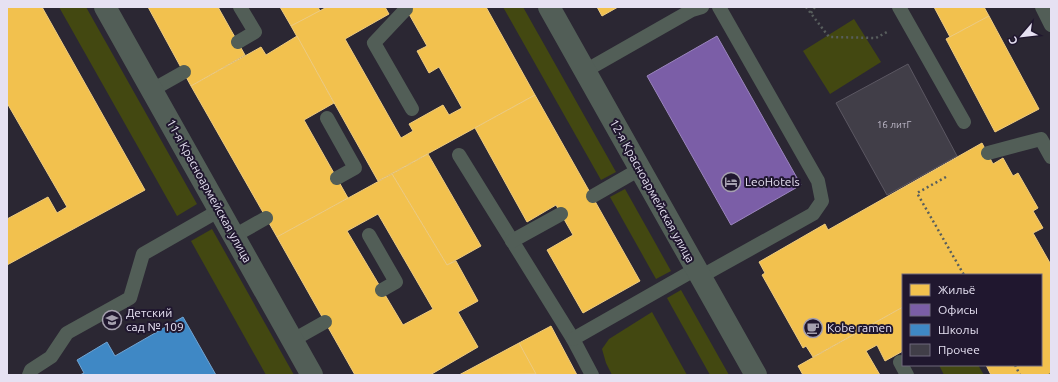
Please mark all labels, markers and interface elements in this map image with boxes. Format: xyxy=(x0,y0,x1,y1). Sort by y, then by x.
north arrow xyxy=(1002,16,1042,56)
text: С xyxy=(1006,35,1020,47)
street label: 11-я Красноармейская улица xyxy=(164,117,254,265)
street label: 12-я Красноармейская улица xyxy=(607,117,697,265)
house number: 16 литГ xyxy=(877,119,911,130)
hotel icon: LeoHotels xyxy=(720,171,742,193)
place label: LeoHotels xyxy=(745,175,800,188)
legend xyxy=(902,274,1042,366)
text: Жильё xyxy=(938,283,975,296)
text: Офисы xyxy=(938,303,978,316)
place label: Детский сад № 109 xyxy=(126,306,184,333)
school or university icon: Детский сад № 109 xyxy=(101,309,123,331)
cafe icon: Kobe ramen xyxy=(802,317,824,339)
place label: Kobe ramen xyxy=(827,321,892,334)
text: Школы xyxy=(938,323,979,336)
text: Прочее xyxy=(938,343,980,356)

